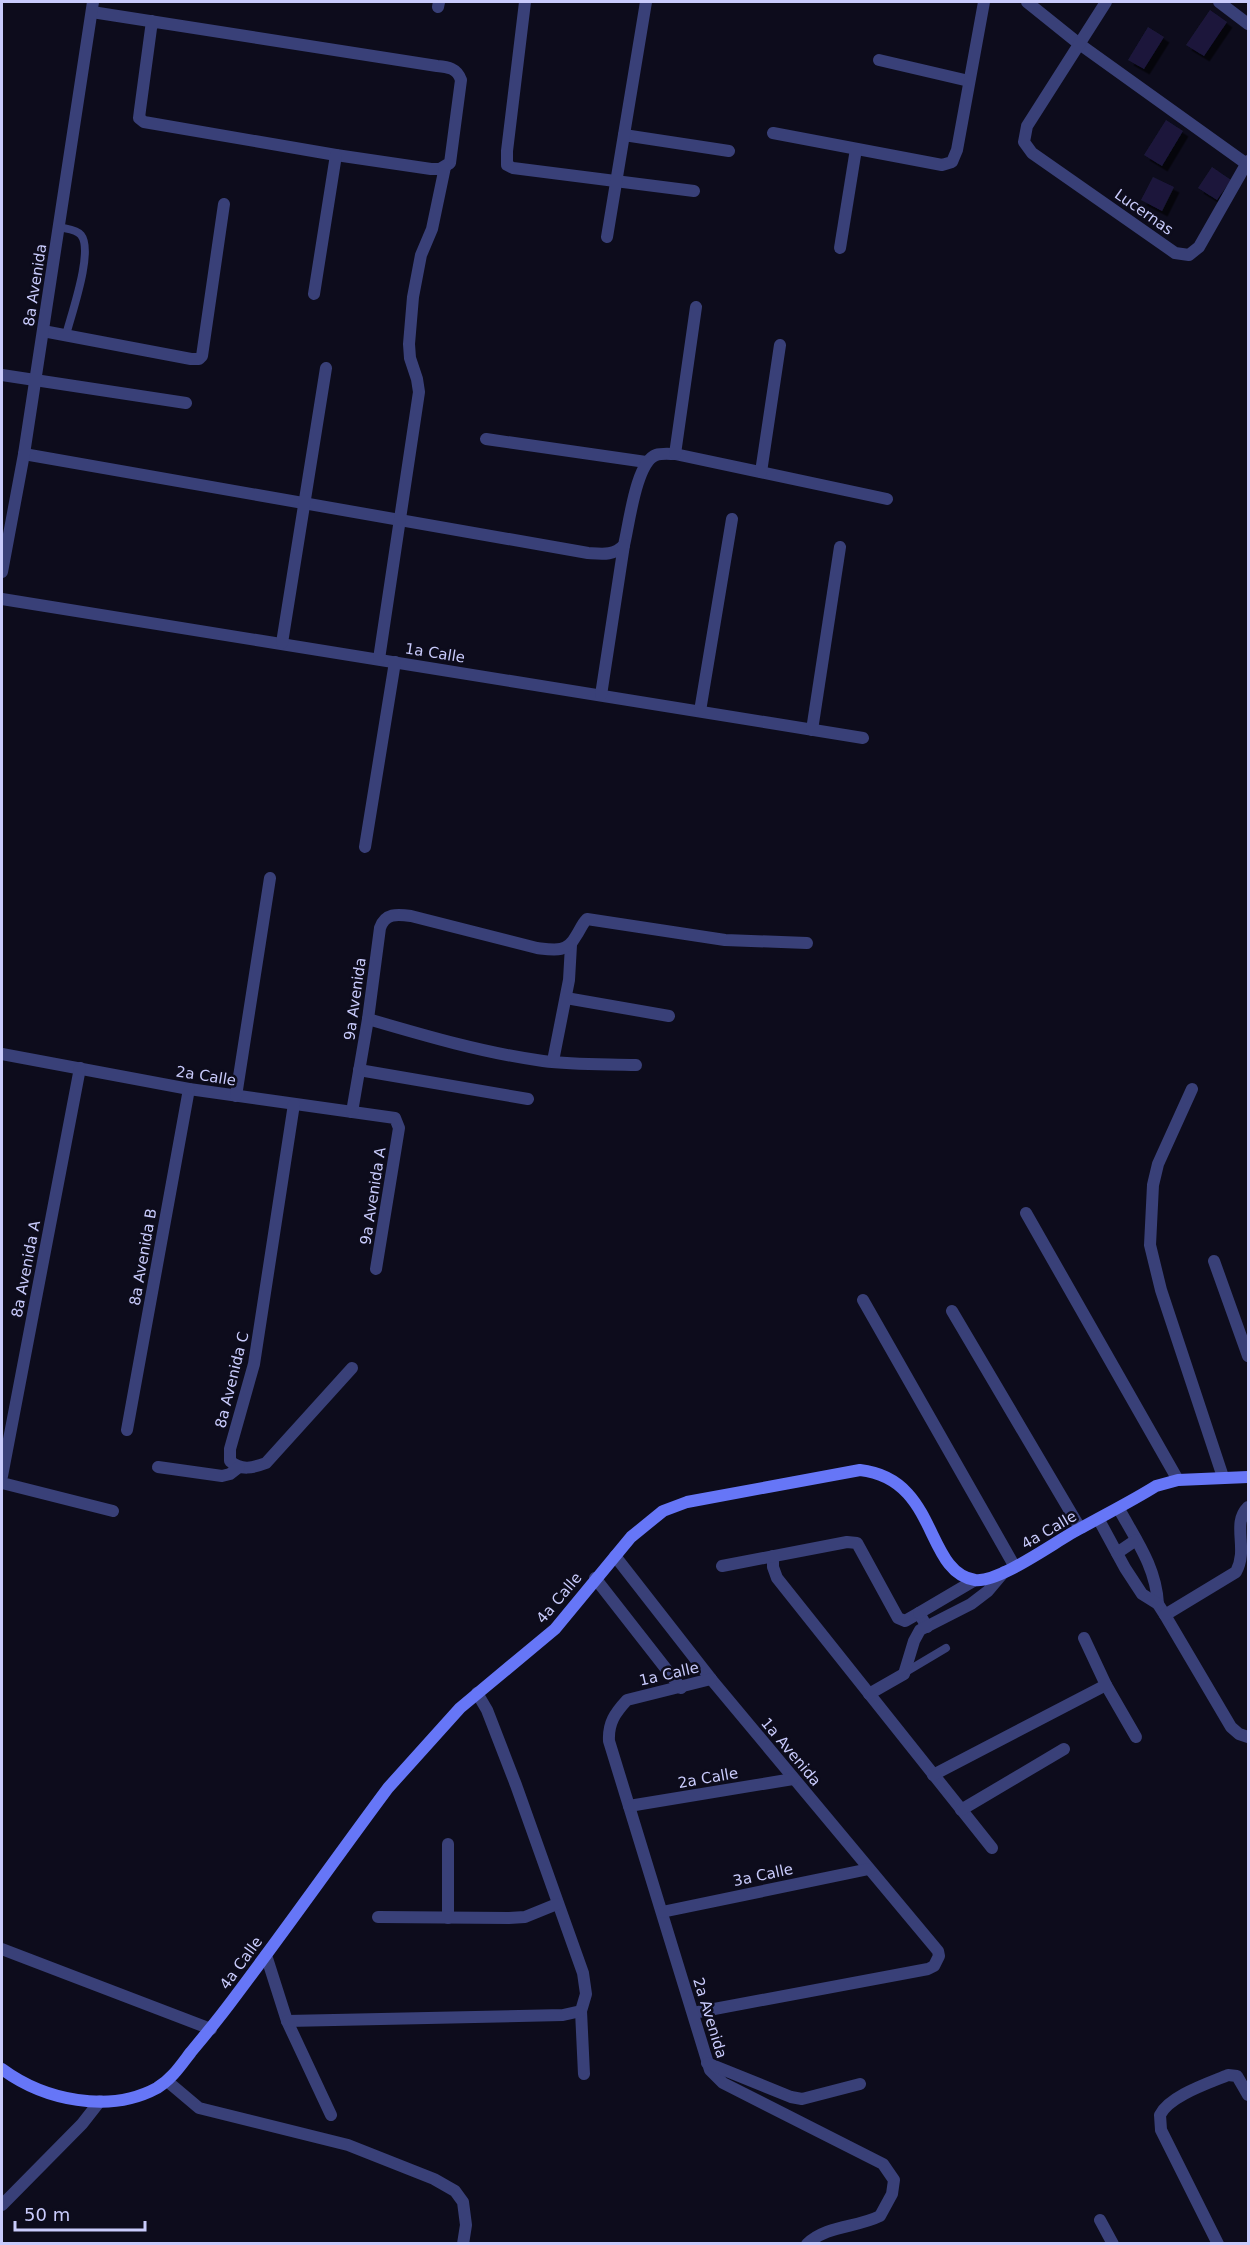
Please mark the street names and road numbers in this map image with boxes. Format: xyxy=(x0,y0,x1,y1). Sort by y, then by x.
street label: Lucernas xyxy=(1111,185,1177,239)
street label: 8a Avenida xyxy=(20,242,50,328)
street label: 1a Calle xyxy=(404,639,466,667)
street label: 9a Avenida xyxy=(340,956,370,1042)
street label: 2a Calle xyxy=(175,1062,237,1090)
street label: 9a Avenida A xyxy=(356,1145,390,1246)
street label: 8a Avenida B xyxy=(126,1207,160,1307)
street label: 8a Avenida A xyxy=(8,1218,44,1319)
street label: 8a Avenida C xyxy=(211,1330,253,1430)
street label: 4a Calle xyxy=(1018,1507,1080,1553)
street label: 4a Calle xyxy=(533,1569,585,1627)
street label: 1a Calle xyxy=(637,1658,701,1690)
street label: 1a Avenida xyxy=(757,1714,825,1790)
street label: 2a Calle xyxy=(677,1764,739,1792)
street label: 3a Calle xyxy=(731,1860,795,1890)
street label: 4a Calle xyxy=(216,1933,266,1993)
street label: 2a Avenida xyxy=(689,1975,731,2061)

